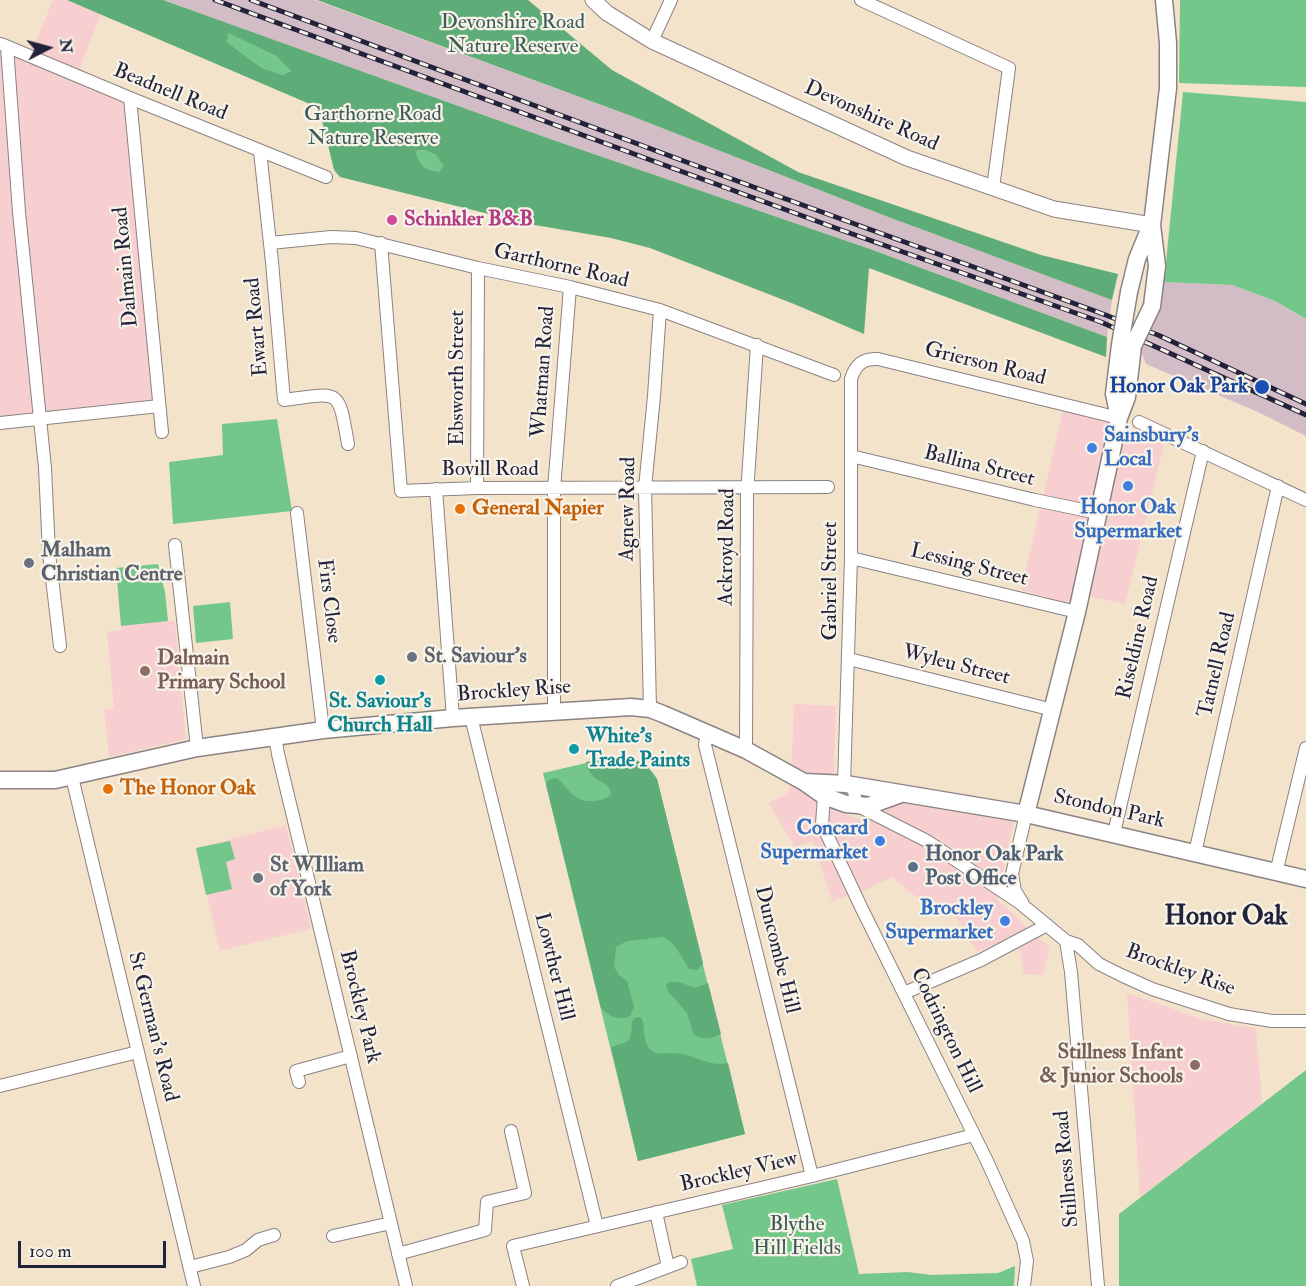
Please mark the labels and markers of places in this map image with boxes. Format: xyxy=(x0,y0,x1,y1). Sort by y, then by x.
place label: Schinkler B&B xyxy=(404,207,533,233)
marker: Schinkler B&B xyxy=(385,213,399,227)
place label: Honor Oak Park xyxy=(1109,374,1248,400)
marker: Honor Oak Park xyxy=(1253,378,1271,396)
place label: Sainsbury's Local xyxy=(1104,423,1199,473)
marker: Sainsbury's Local xyxy=(1085,441,1099,455)
marker: Honor Oak Supermarket xyxy=(1121,479,1135,493)
place label: Honor Oak Supermarket xyxy=(1074,495,1182,545)
place label: General Napier xyxy=(472,496,604,522)
marker: General Napier xyxy=(453,502,467,516)
place label: Malham Christian Centre xyxy=(41,538,182,588)
marker: Malham Christian Centre xyxy=(22,556,36,570)
place label: St. Saviour's xyxy=(424,644,527,670)
place label: Dalmain Primary School xyxy=(157,646,286,696)
marker: St. Saviour's xyxy=(405,650,419,664)
marker: Dalmain Primary School xyxy=(138,664,152,678)
marker: St. Saviour's Church Hall xyxy=(373,673,387,687)
place label: St. Saviour's Church Hall xyxy=(327,689,433,739)
place label: White's Trade Paints xyxy=(586,724,690,774)
marker: White's Trade Paints xyxy=(567,742,581,756)
place label: The Honor Oak xyxy=(120,776,256,802)
marker: The Honor Oak xyxy=(101,782,115,796)
place label: Concard Supermarket xyxy=(760,816,868,866)
marker: Concard Supermarket xyxy=(873,834,887,848)
place label: Honor Oak Park Post Office xyxy=(925,842,1064,892)
place label: St WIlliam of York xyxy=(270,853,364,903)
marker: Honor Oak Park Post Office xyxy=(906,860,920,874)
marker: St WIlliam of York xyxy=(251,871,265,885)
place label: Brockley Supermarket xyxy=(885,896,993,946)
marker: Brockley Supermarket xyxy=(998,914,1012,928)
place label: Stillness Infant & Junior Schools xyxy=(1040,1040,1183,1090)
marker: Stillness Infant & Junior Schools xyxy=(1188,1058,1202,1072)

